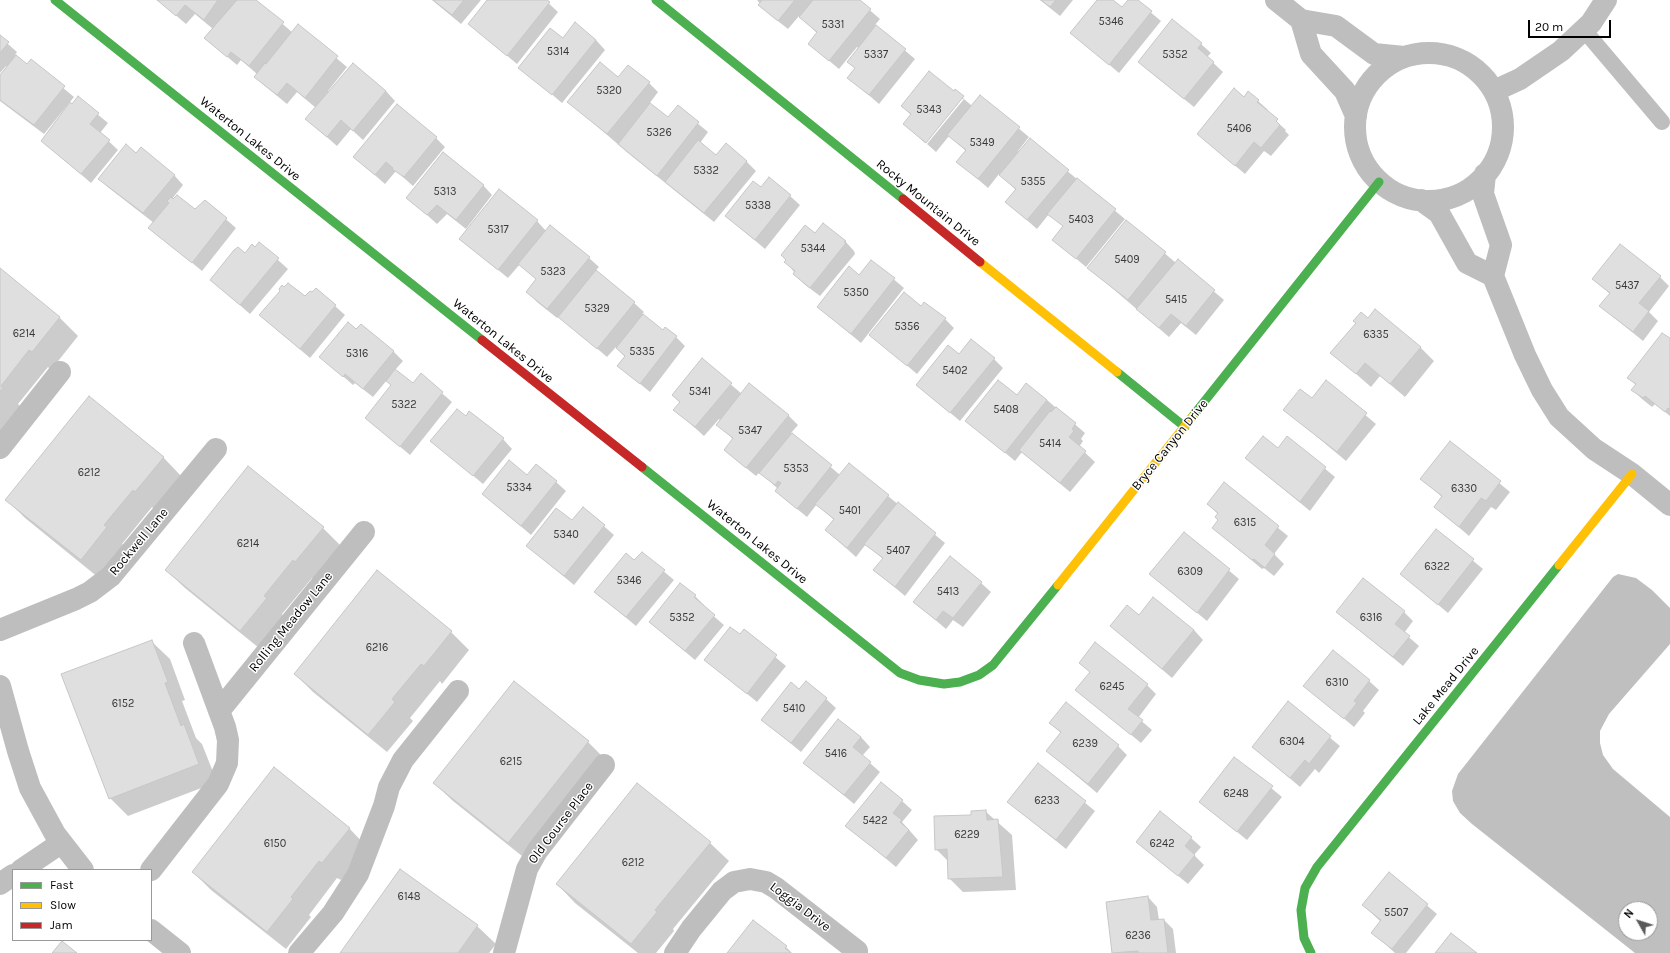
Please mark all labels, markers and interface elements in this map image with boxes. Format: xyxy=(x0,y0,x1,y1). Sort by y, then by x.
scale bar xyxy=(1530,12,1613,38)
house number: 5346 xyxy=(1098,15,1124,29)
house number: 5331 xyxy=(822,18,844,32)
text: 20 m xyxy=(1535,20,1563,34)
house number: 5314 xyxy=(547,45,569,59)
house number: 5337 xyxy=(864,48,888,62)
house number: 5352 xyxy=(1162,48,1188,62)
house number: 5320 xyxy=(596,84,622,98)
street label: Waterton Lakes Drive xyxy=(196,94,304,184)
house number: 5343 xyxy=(916,103,942,117)
house number: 5406 xyxy=(1226,122,1252,136)
house number: 5326 xyxy=(646,126,672,140)
house number: 5349 xyxy=(969,136,995,150)
street label: Rocky Mountain Drive xyxy=(873,156,983,250)
house number: 5332 xyxy=(693,164,719,178)
house number: 5355 xyxy=(1020,175,1046,189)
house number: 5313 xyxy=(434,185,456,199)
house number: 5338 xyxy=(745,199,771,213)
house number: 5403 xyxy=(1068,213,1094,227)
house number: 5317 xyxy=(487,223,509,237)
house number: 5344 xyxy=(801,242,825,256)
house number: 5409 xyxy=(1114,253,1140,267)
house number: 5323 xyxy=(540,265,566,279)
house number: 5437 xyxy=(1615,279,1639,293)
house number: 5350 xyxy=(843,286,869,300)
house number: 5415 xyxy=(1165,293,1187,307)
street label: Waterton Lakes Drive xyxy=(449,296,557,386)
house number: 5329 xyxy=(584,302,610,316)
house number: 5356 xyxy=(894,320,920,334)
house number: 6214 xyxy=(13,327,35,341)
house number: 6335 xyxy=(1363,328,1389,342)
house number: 5335 xyxy=(629,345,655,359)
house number: 5316 xyxy=(346,347,368,361)
house number: 5402 xyxy=(942,364,968,378)
house number: 5341 xyxy=(689,385,711,399)
street label: Bryce Canyon Drive xyxy=(1128,396,1212,494)
house number: 5322 xyxy=(391,398,417,412)
house number: 5408 xyxy=(993,403,1019,417)
house number: 5347 xyxy=(738,424,762,438)
house number: 5414 xyxy=(1039,437,1061,451)
house number: 5353 xyxy=(783,462,809,476)
house number: 6212 xyxy=(78,466,100,480)
house number: 5334 xyxy=(506,481,532,495)
house number: 6330 xyxy=(1451,482,1477,496)
street label: Waterton Lakes Drive xyxy=(703,497,811,587)
house number: 5401 xyxy=(839,504,861,518)
street label: Rockwell Lane xyxy=(106,505,172,579)
house number: 6315 xyxy=(1234,516,1256,530)
house number: 5340 xyxy=(553,528,579,542)
house number: 6214 xyxy=(237,537,259,551)
house number: 5407 xyxy=(886,544,910,558)
house number: 6322 xyxy=(1424,560,1450,574)
house number: 6309 xyxy=(1177,565,1203,579)
street label: Rolling Meadow Lane xyxy=(246,569,336,675)
house number: 5346 xyxy=(616,574,642,588)
house number: 5413 xyxy=(937,585,959,599)
house number: 5352 xyxy=(669,611,695,625)
house number: 6316 xyxy=(1360,611,1382,625)
house number: 6216 xyxy=(366,641,388,655)
street label: Lake Mead Drive xyxy=(1410,644,1482,728)
house number: 6310 xyxy=(1326,676,1348,690)
house number: 6245 xyxy=(1099,680,1125,694)
house number: 6152 xyxy=(112,697,134,711)
house number: 5410 xyxy=(783,702,805,716)
house number: 6304 xyxy=(1279,735,1305,749)
house number: 6239 xyxy=(1072,737,1098,751)
house number: 5416 xyxy=(825,747,847,761)
house number: 6215 xyxy=(500,755,522,769)
street label: Old Course Place xyxy=(525,779,597,867)
house number: 6248 xyxy=(1223,787,1249,801)
house number: 6233 xyxy=(1034,794,1060,808)
house number: 5422 xyxy=(862,814,888,828)
house number: 6229 xyxy=(954,828,980,842)
house number: 6150 xyxy=(264,837,286,851)
house number: 6242 xyxy=(1149,837,1175,851)
house number: 6212 xyxy=(622,856,644,870)
legend xyxy=(12,869,152,941)
text: Fast xyxy=(50,878,73,892)
street label: Loggia Drive xyxy=(766,879,834,935)
house number: 6148 xyxy=(398,890,420,904)
text: Slow xyxy=(50,898,76,912)
north arrow xyxy=(1618,901,1658,941)
house number: 5507 xyxy=(1384,906,1408,920)
text: N xyxy=(1622,907,1637,921)
text: Jam xyxy=(50,918,73,932)
house number: 6236 xyxy=(1125,929,1151,943)

